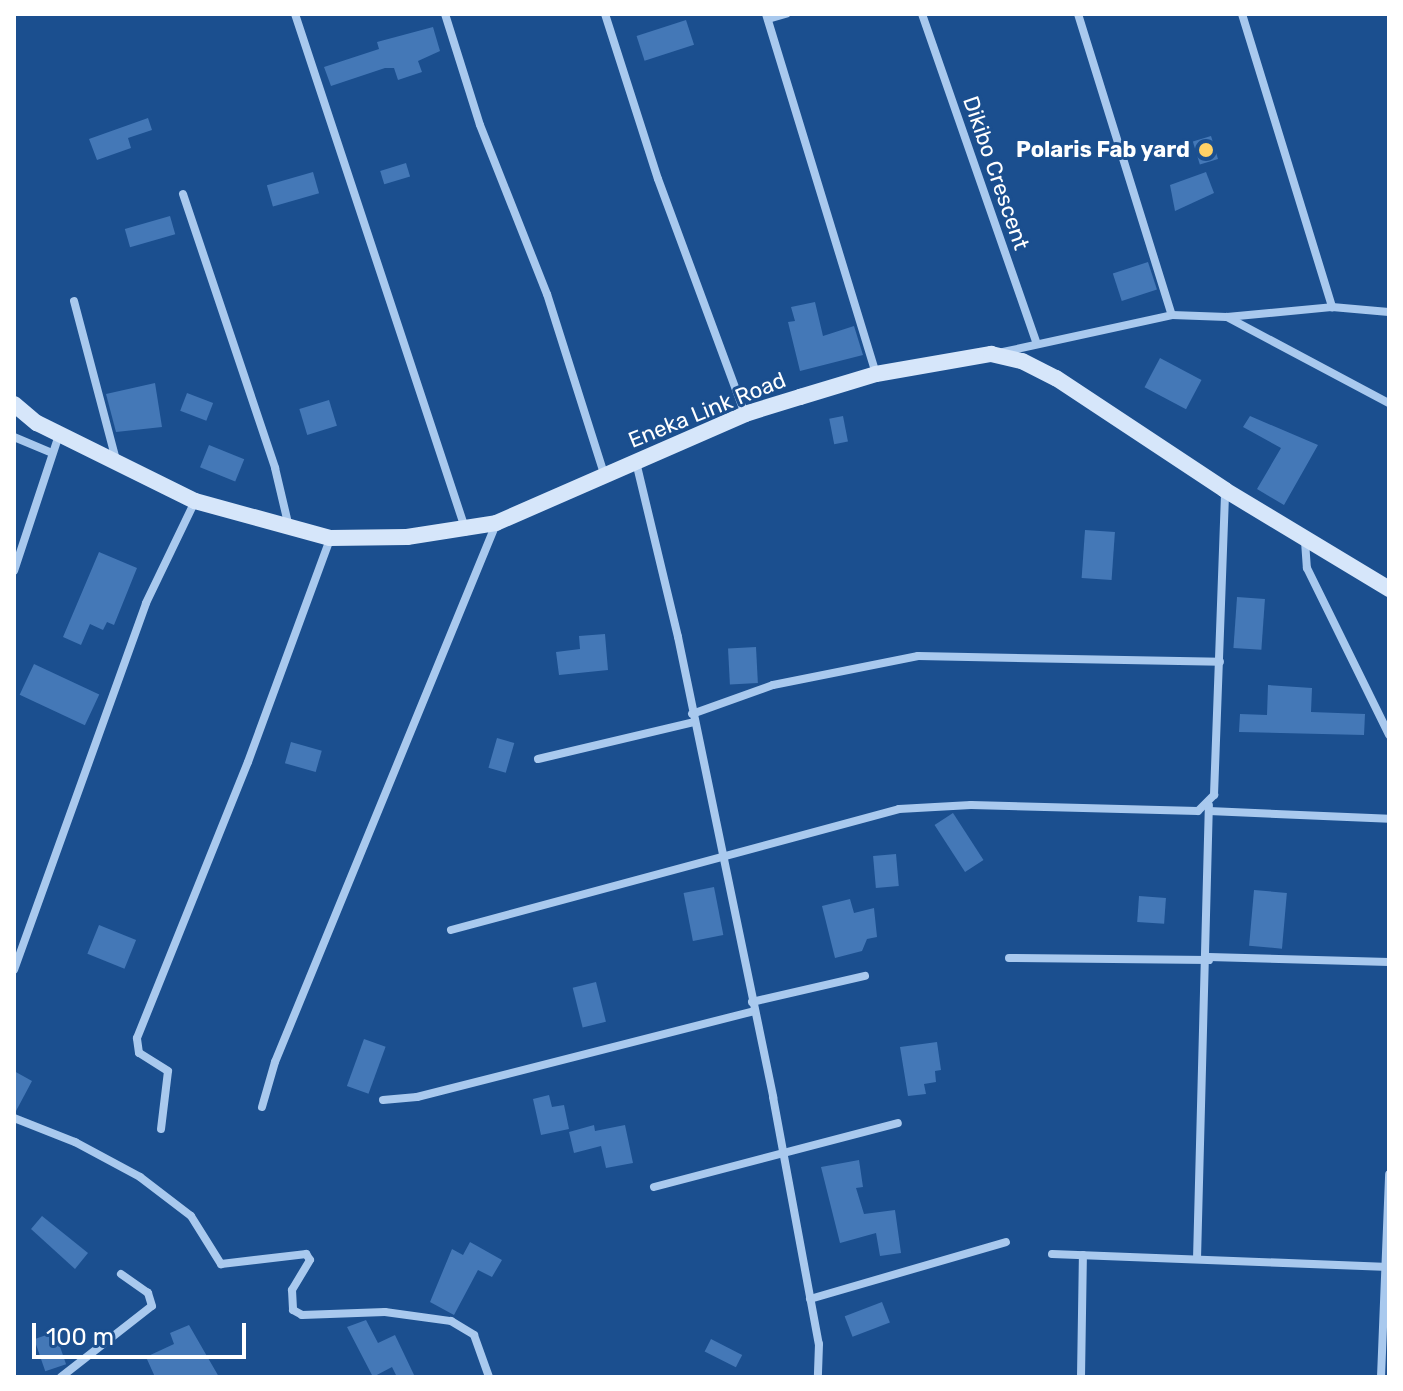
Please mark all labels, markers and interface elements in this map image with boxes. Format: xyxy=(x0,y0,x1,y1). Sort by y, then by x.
street label: Dikibo Crescent xyxy=(957,93,1035,253)
place label: Polaris Fab yard xyxy=(1015,137,1190,163)
marker: Polaris Fab yard xyxy=(1197,141,1215,159)
street label: Eneka Link Road xyxy=(624,366,790,454)
scale bar xyxy=(36,1307,250,1357)
text: 100 m xyxy=(46,1323,114,1351)

